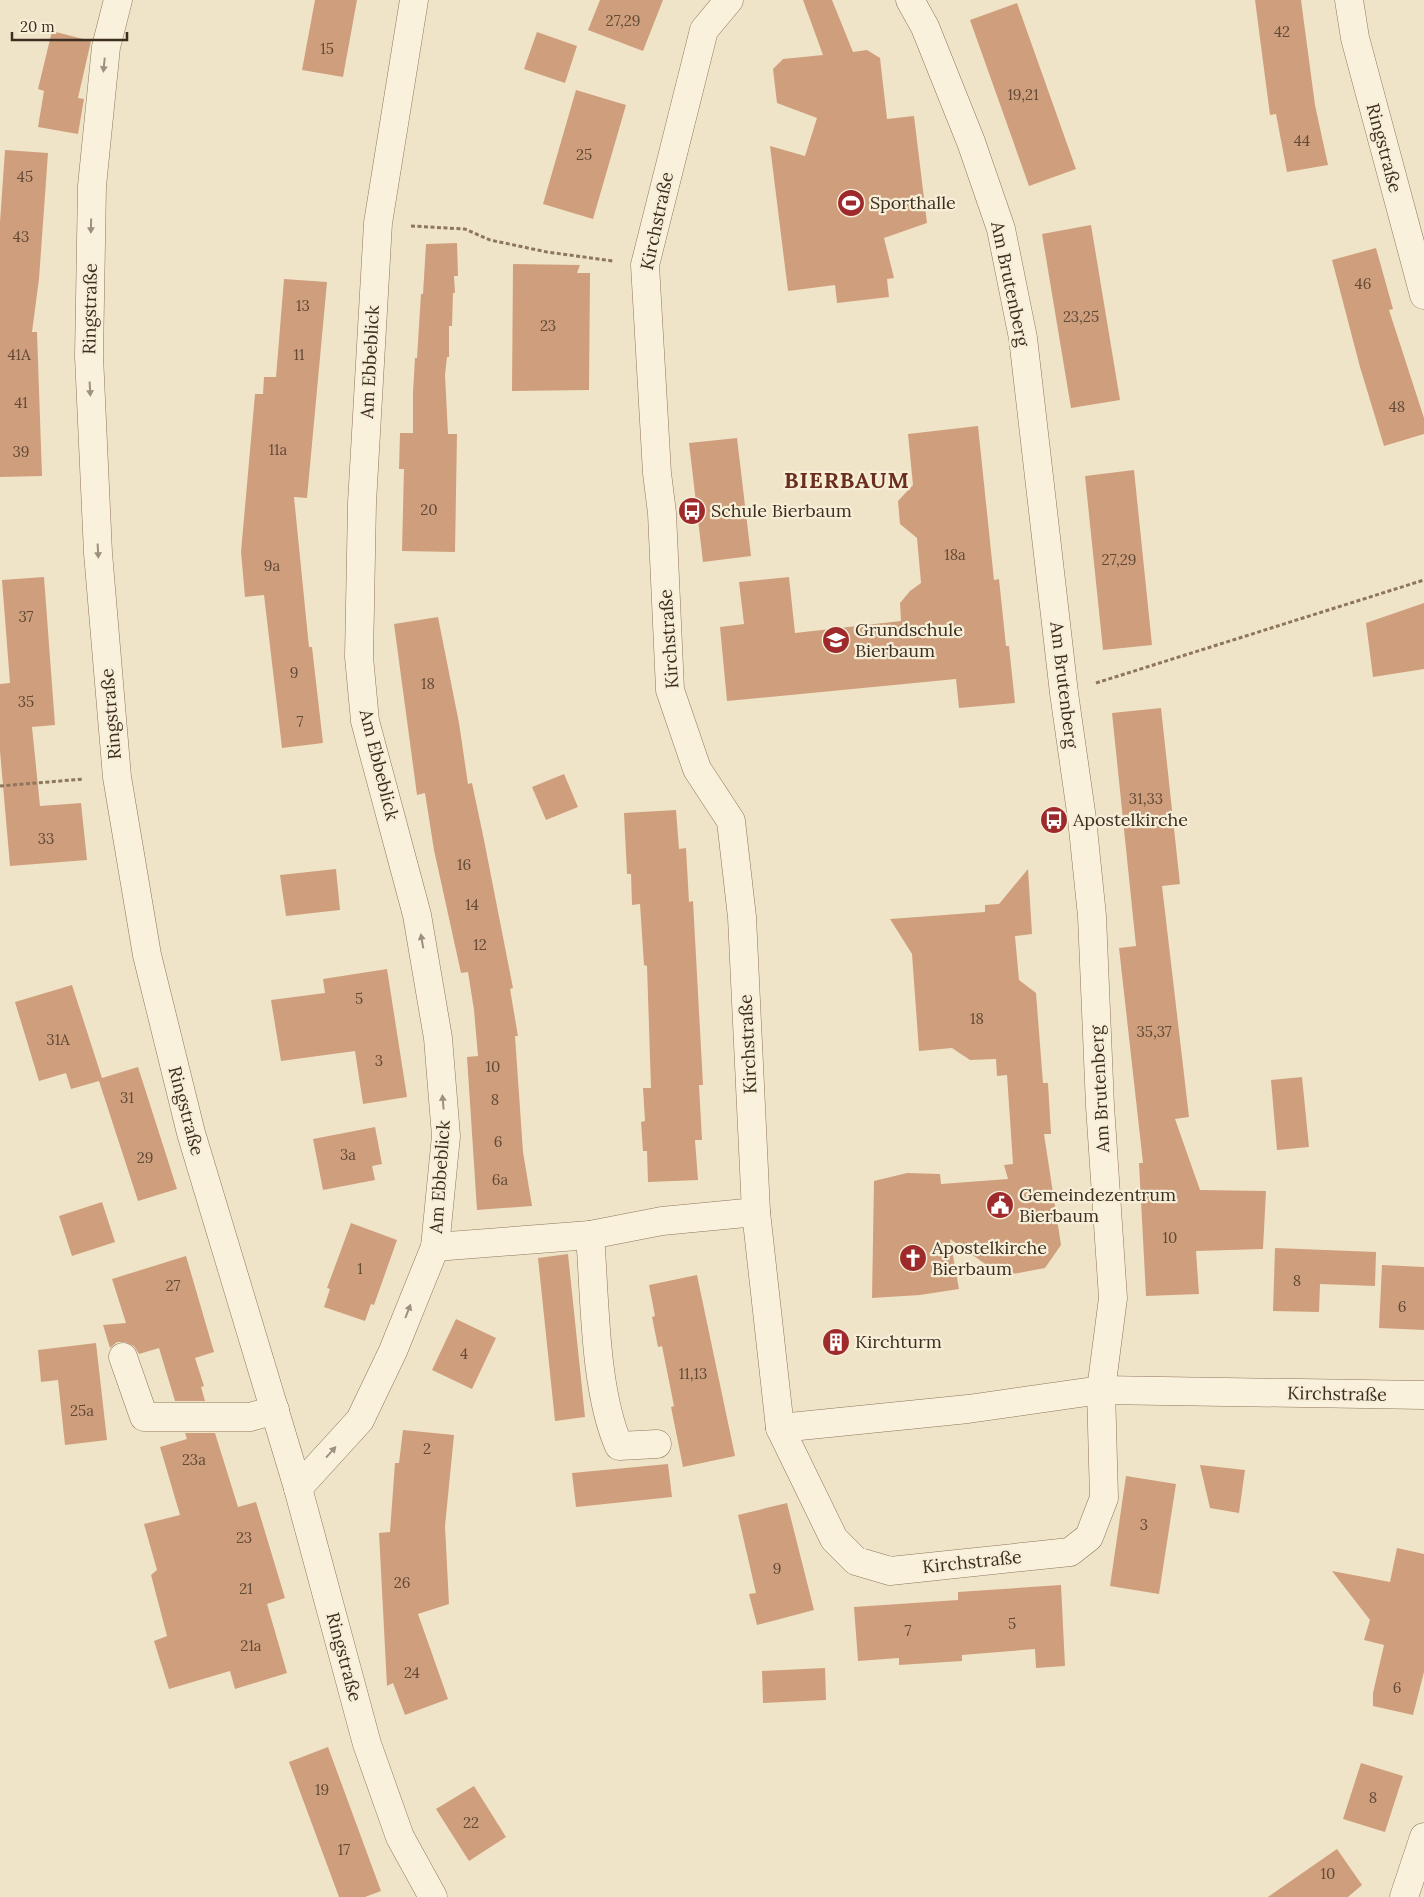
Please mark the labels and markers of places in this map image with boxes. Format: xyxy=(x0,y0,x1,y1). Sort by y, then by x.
sports icon: Sporthalle xyxy=(836,188,866,218)
place label: Sporthalle xyxy=(870,191,956,214)
bus stop icon: Schule Bierbaum xyxy=(677,496,707,526)
place label: Schule Bierbaum xyxy=(711,499,852,522)
place label: Grundschule Bierbaum xyxy=(855,618,963,662)
school or university icon: Grundschule Bierbaum xyxy=(821,625,851,655)
bus stop icon: Apostelkirche xyxy=(1039,805,1069,835)
place label: Apostelkirche xyxy=(1072,808,1188,831)
place label: Gemeindezentrum Bierbaum xyxy=(1019,1183,1176,1227)
public building icon: Gemeindezentrum Bierbaum xyxy=(985,1190,1015,1220)
place label: Apostelkirche Bierbaum xyxy=(931,1236,1047,1280)
church icon: Apostelkirche Bierbaum xyxy=(898,1243,928,1273)
building icon: Kirchturm xyxy=(821,1327,851,1357)
place label: Kirchturm xyxy=(855,1330,942,1353)

